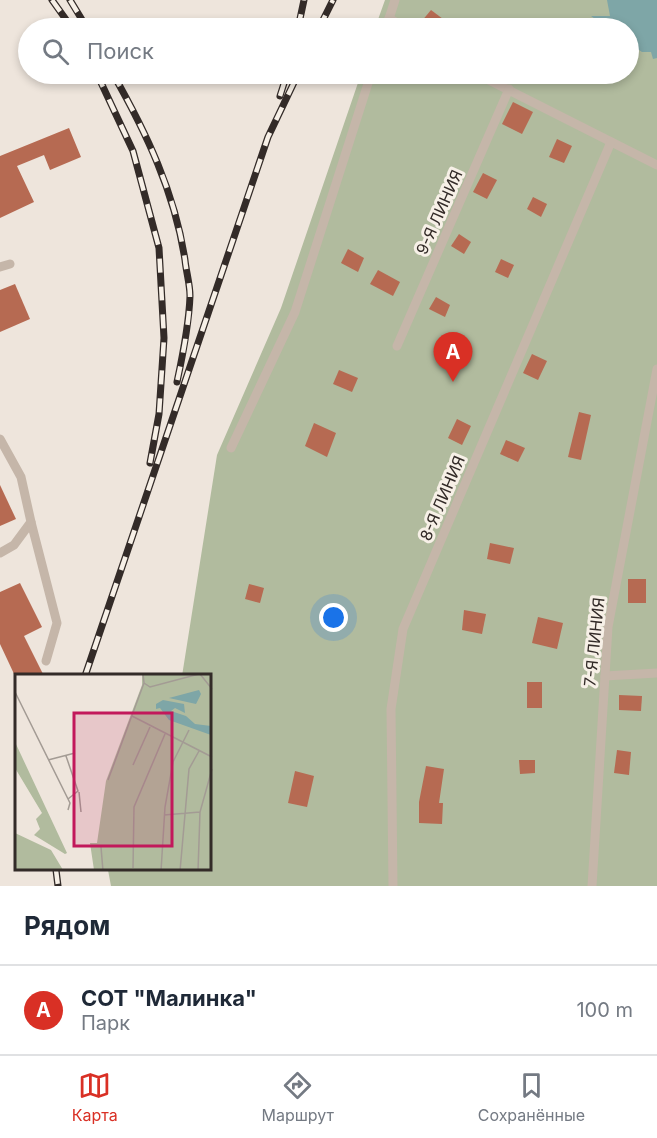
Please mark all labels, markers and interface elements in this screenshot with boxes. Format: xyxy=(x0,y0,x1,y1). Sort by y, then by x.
search box xyxy=(18,18,639,84)
icon: search xyxy=(39,35,72,68)
text: Поиск xyxy=(87,38,154,64)
street label: 9-Я ЛИНИЯ xyxy=(411,167,467,257)
pin: A xyxy=(434,332,472,382)
street label: 8-Я ЛИНИЯ xyxy=(415,453,469,543)
street label: 7-Я ЛИНИЯ xyxy=(579,596,609,688)
your location xyxy=(319,603,348,632)
inset map xyxy=(15,674,212,871)
text: Рядом xyxy=(24,910,110,941)
text: СОТ "Малинка" xyxy=(81,985,257,1011)
text: A xyxy=(36,998,51,1022)
text: 100 m xyxy=(576,998,633,1022)
text: Парк xyxy=(81,1011,130,1035)
tab: Карта xyxy=(72,1069,118,1125)
tab: Маршрут xyxy=(261,1069,334,1125)
tab: Сохранённые xyxy=(478,1069,585,1125)

